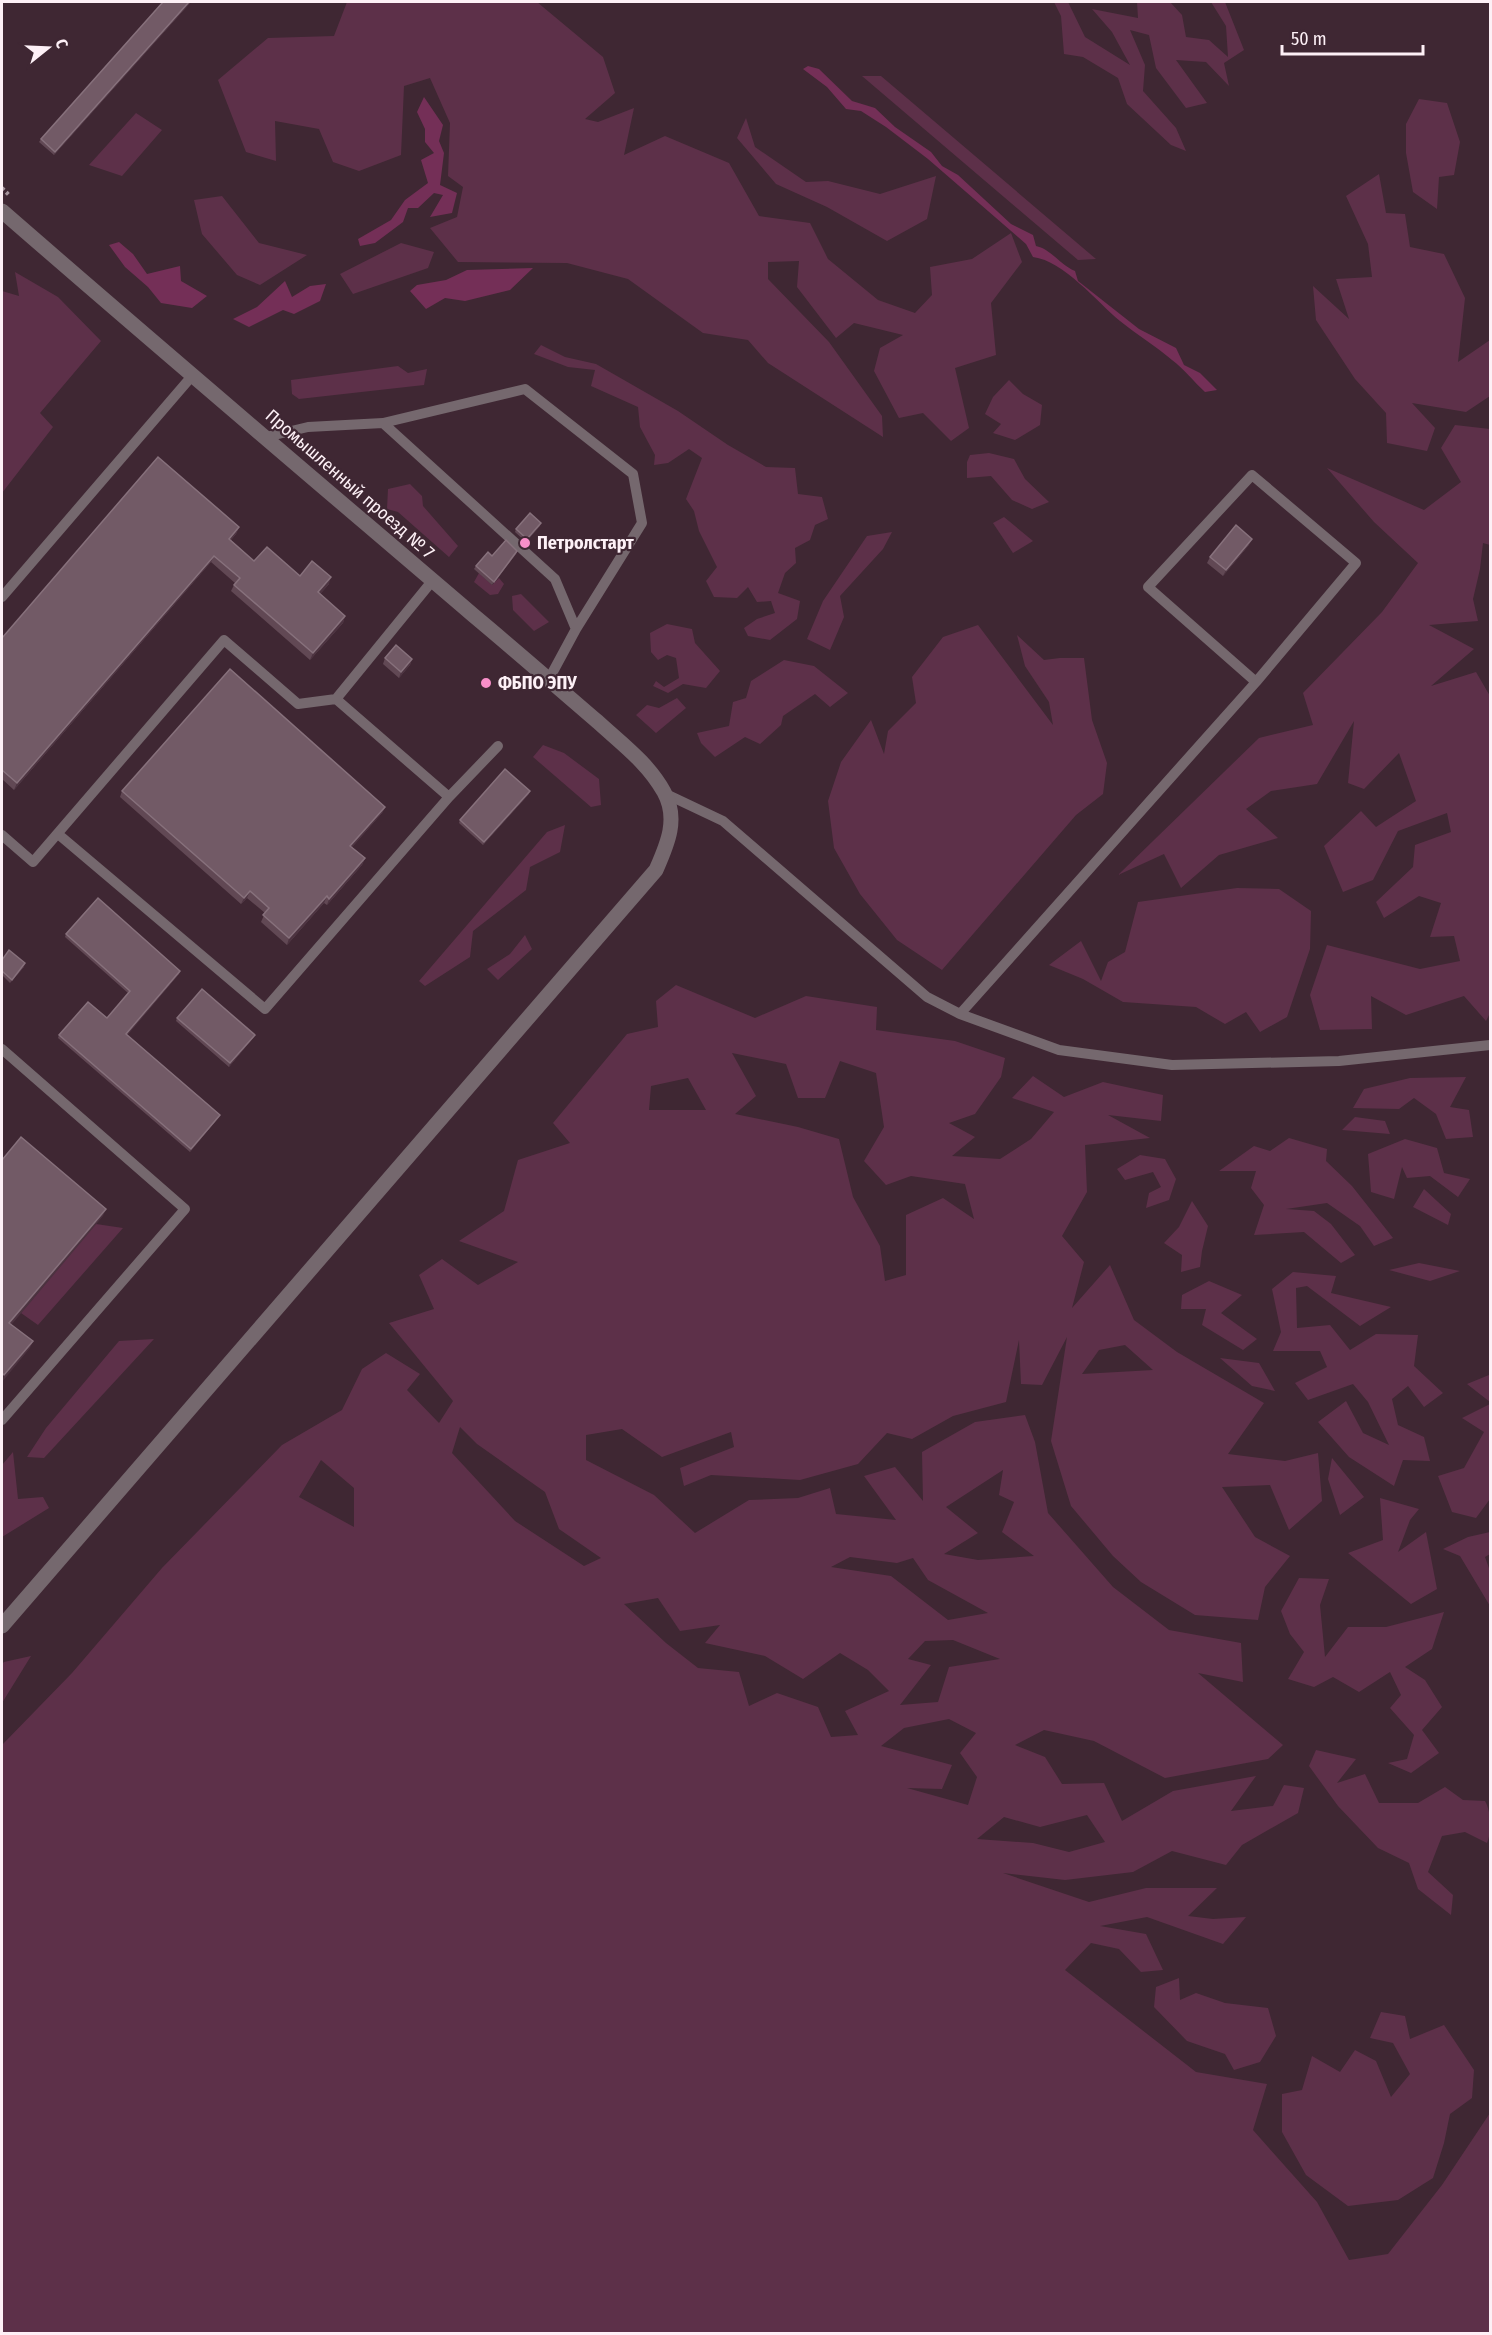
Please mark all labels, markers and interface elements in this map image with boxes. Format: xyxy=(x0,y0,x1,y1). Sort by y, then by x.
north arrow xyxy=(18,18,78,78)
scale bar xyxy=(1282,18,1423,56)
text: 50 m xyxy=(1291,28,1327,50)
text: С xyxy=(51,37,72,51)
street label: Промышленный проезд № 7 xyxy=(261,405,439,563)
place label: Петролстарт xyxy=(537,532,634,554)
marker: Петролстарт xyxy=(518,536,532,550)
place label: ФБПО ЭПУ xyxy=(498,672,577,694)
marker: ФБПО ЭПУ xyxy=(479,676,493,690)

